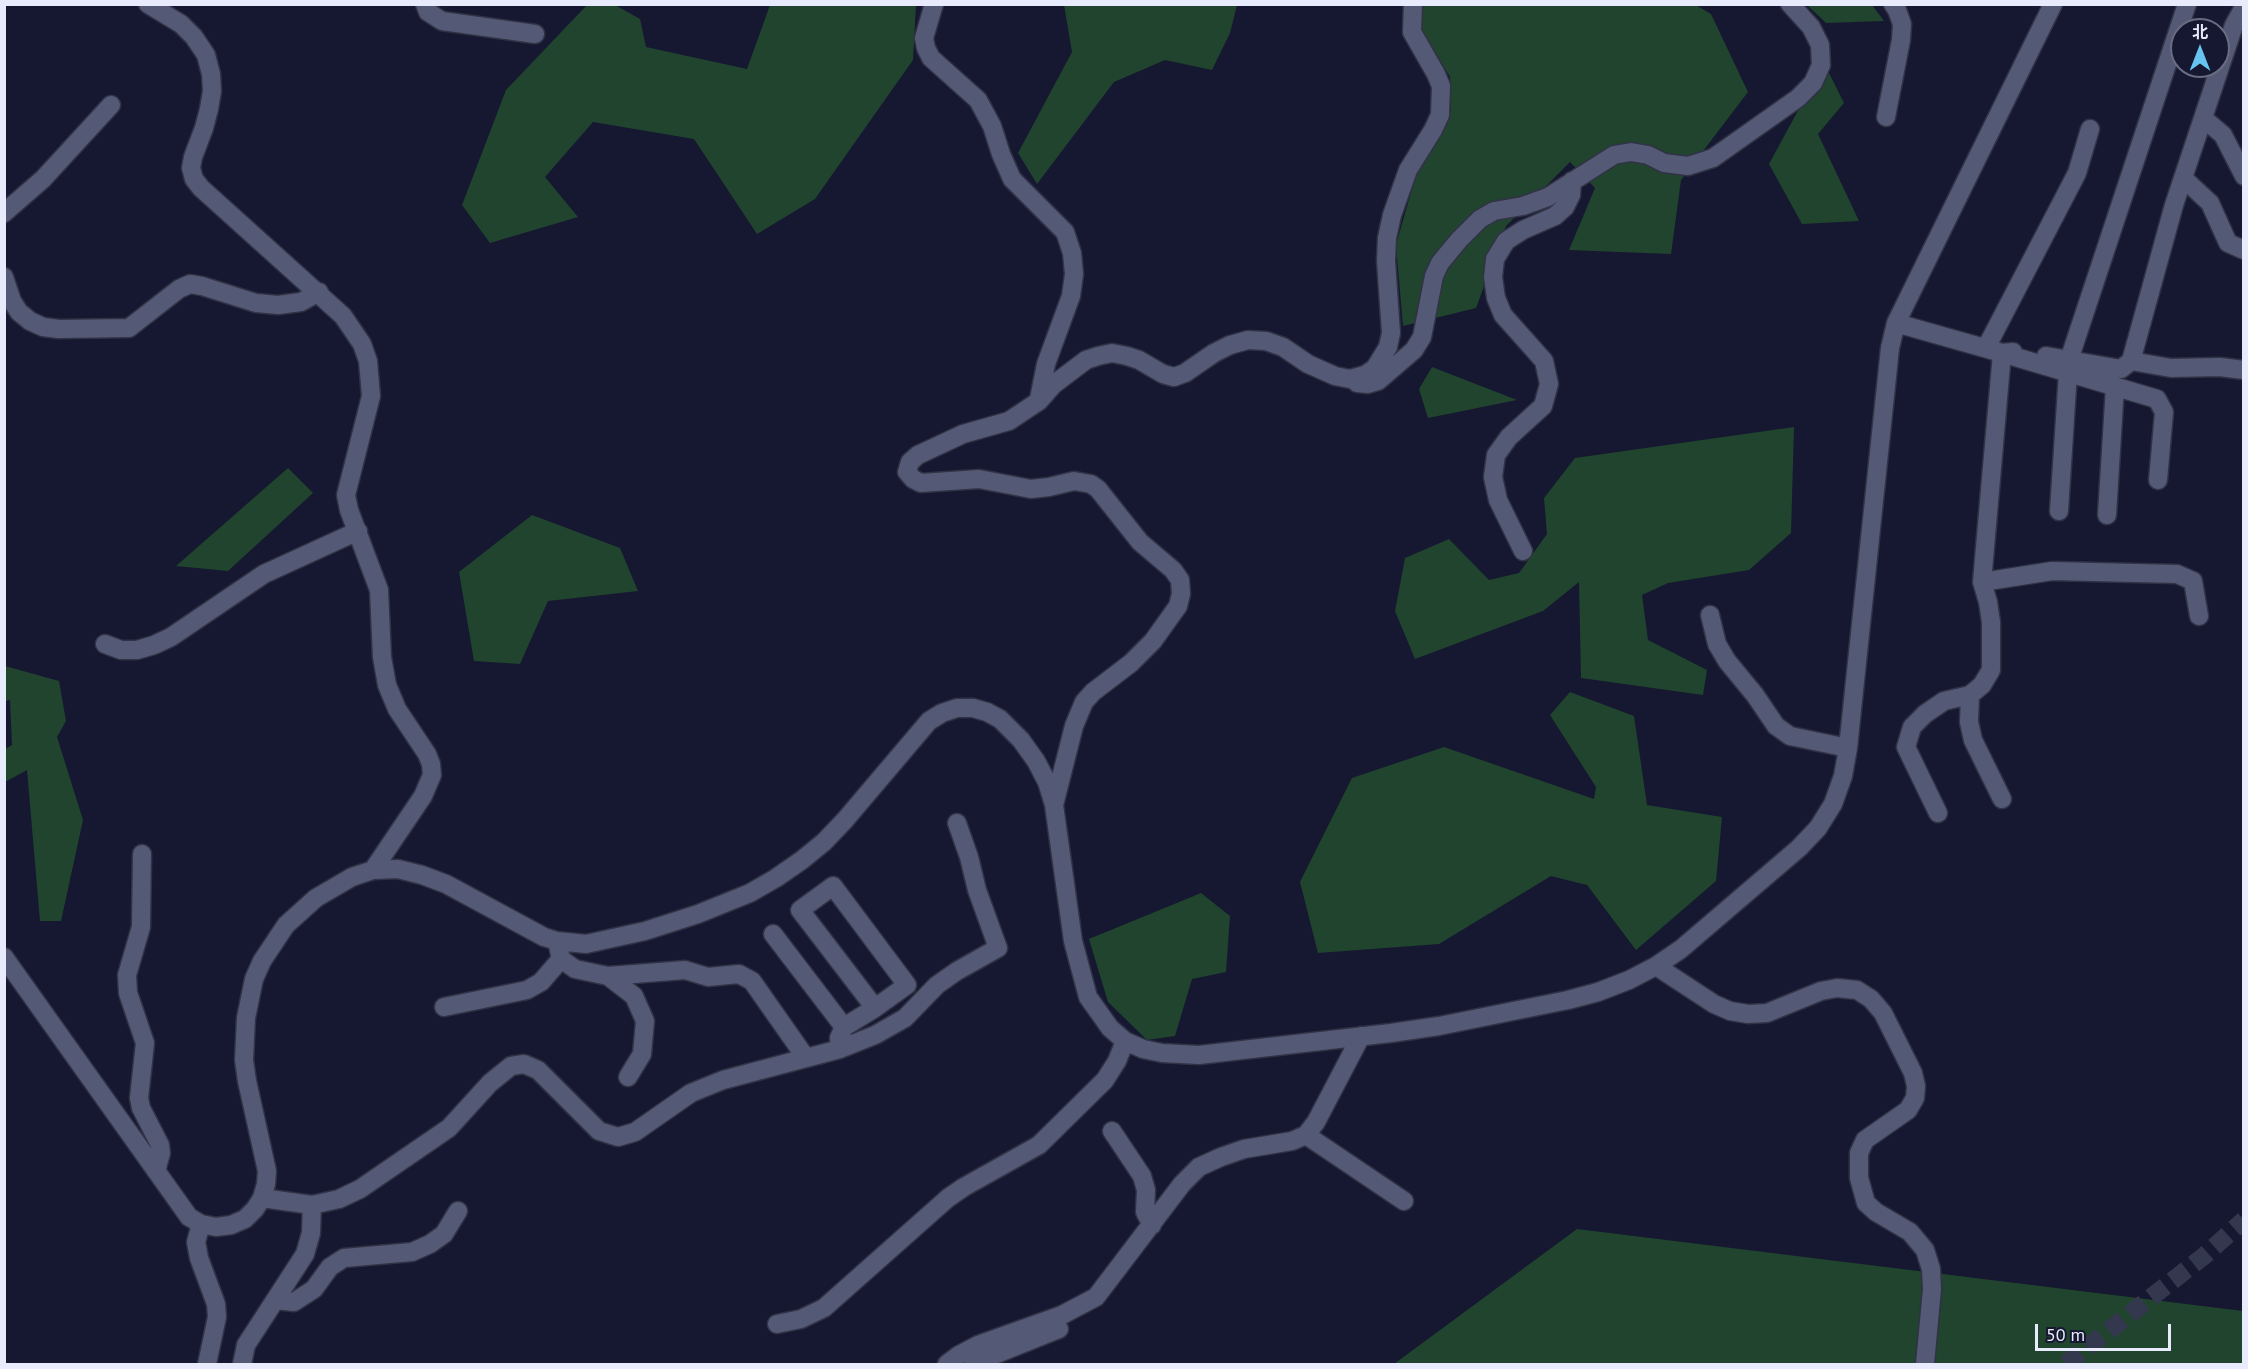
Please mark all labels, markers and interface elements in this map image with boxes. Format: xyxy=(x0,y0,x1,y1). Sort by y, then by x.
north arrow xyxy=(2170,18,2230,78)
text: 北 xyxy=(2192,22,2208,42)
scale bar xyxy=(2038,1312,2174,1350)
text: 50 m xyxy=(2046,1323,2085,1346)

